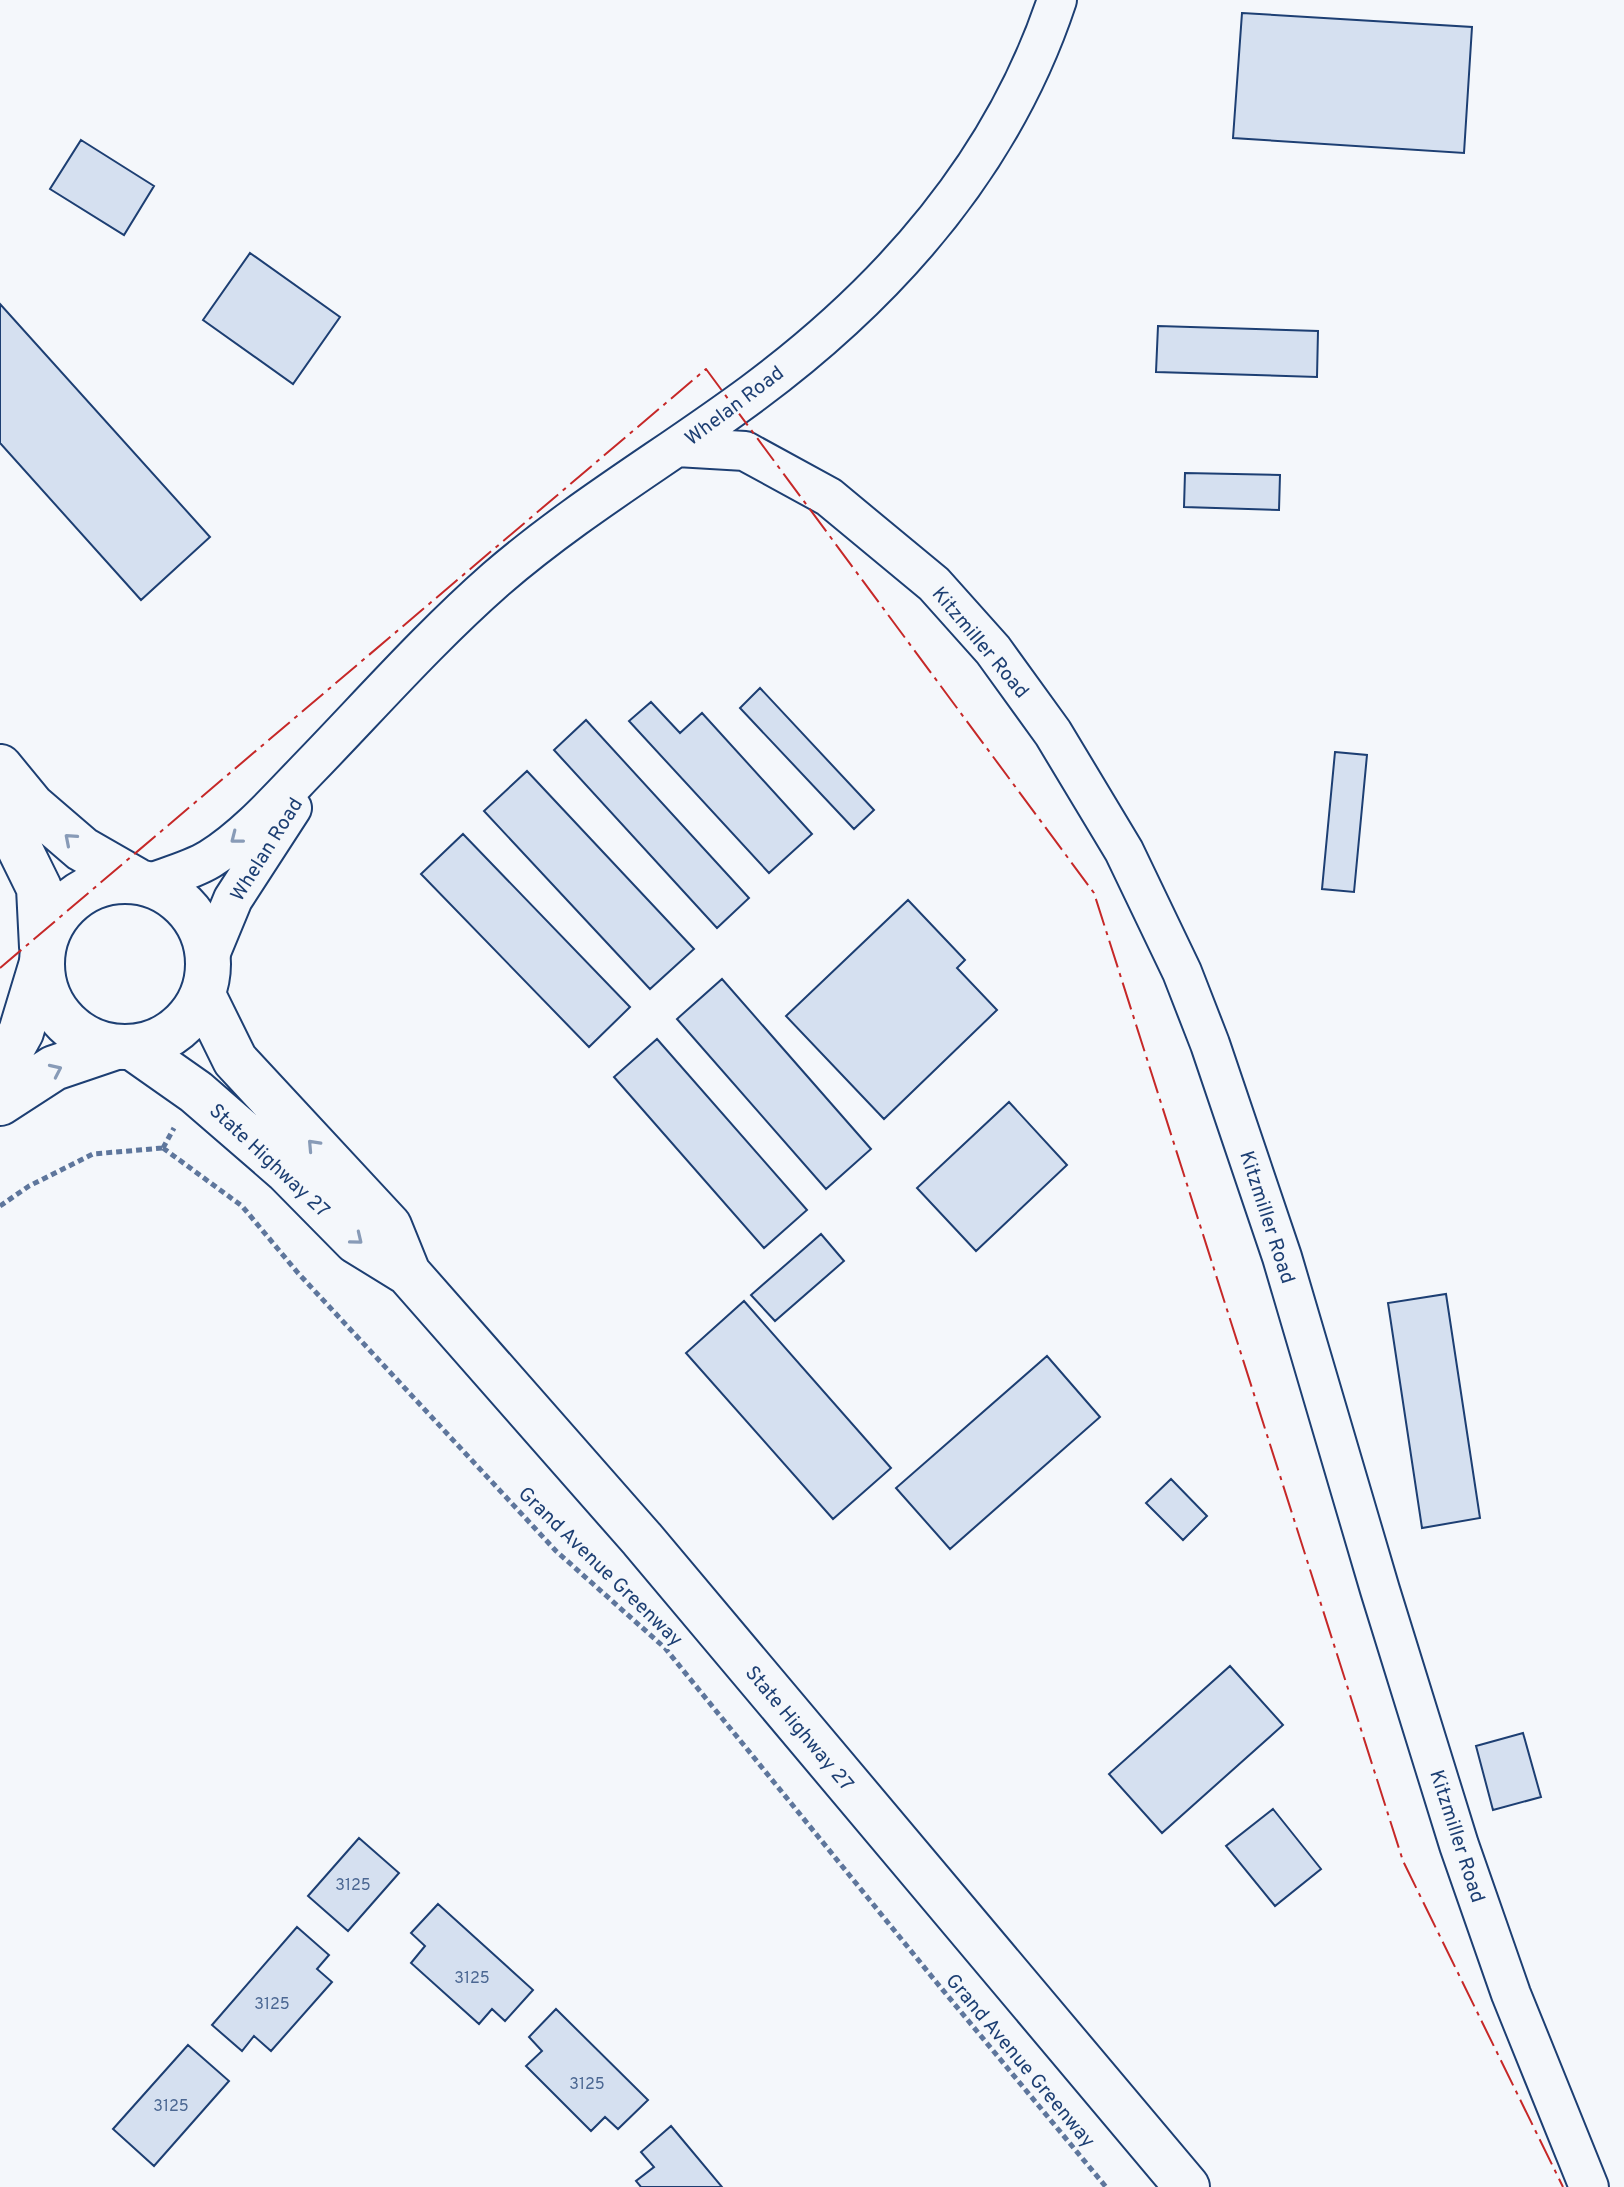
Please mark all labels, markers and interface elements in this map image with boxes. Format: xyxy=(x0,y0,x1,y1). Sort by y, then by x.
street label: Whelan Road xyxy=(680,361,790,452)
street label: Kitzmiller Road xyxy=(925,582,1034,704)
street label: Whelan Road xyxy=(226,793,310,907)
one-way arrow xyxy=(231,828,245,843)
one-way arrow xyxy=(65,834,80,849)
one-way arrow xyxy=(47,1063,62,1079)
street label: State Highway 27 xyxy=(203,1099,335,1224)
one-way arrow xyxy=(308,1140,323,1154)
street label: Kitzmiller Road xyxy=(1232,1148,1300,1287)
one-way arrow xyxy=(347,1229,362,1244)
street label: Grand Avenue Greenway xyxy=(512,1482,688,1653)
street label: State Highway 27 xyxy=(738,1661,859,1797)
street label: Kitzmiller Road xyxy=(1422,1767,1490,1906)
house number: 3125 xyxy=(335,1876,371,1896)
house number: 3125 xyxy=(454,1969,490,1989)
street label: Grand Avenue Greenway xyxy=(939,1969,1100,2154)
house number: 3125 xyxy=(254,1995,290,2015)
house number: 3125 xyxy=(569,2075,605,2095)
house number: 3125 xyxy=(153,2097,189,2117)

